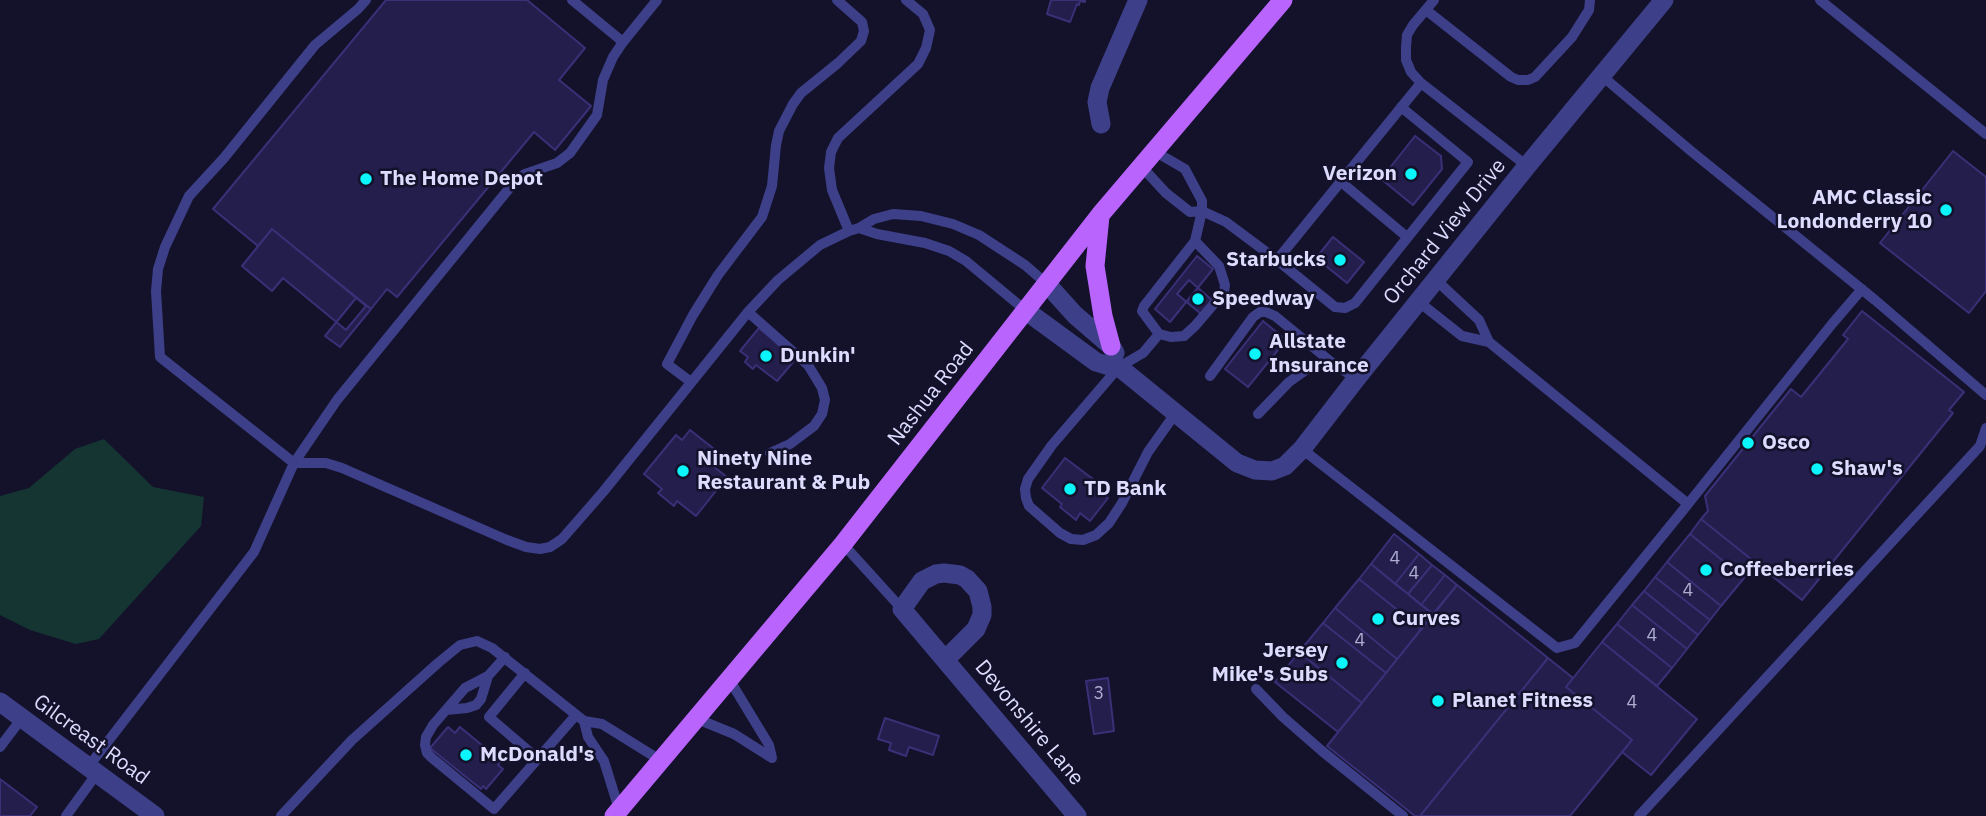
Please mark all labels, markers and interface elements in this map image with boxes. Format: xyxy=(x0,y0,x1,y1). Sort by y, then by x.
street label: Orchard View Drive xyxy=(1379,154,1511,310)
place label: Verizon xyxy=(1323,161,1397,187)
place label: The Home Depot xyxy=(380,166,543,192)
marker: Verizon xyxy=(1403,166,1419,182)
marker: The Home Depot xyxy=(358,171,374,187)
place label: AMC Classic Londonderry 10 xyxy=(1777,185,1932,235)
marker: AMC Classic Londonderry 10 xyxy=(1938,202,1954,218)
place label: Starbucks xyxy=(1226,247,1326,273)
marker: Starbucks xyxy=(1332,252,1348,268)
place label: Speedway xyxy=(1212,286,1315,312)
marker: Speedway xyxy=(1190,291,1206,307)
place label: Allstate Insurance xyxy=(1269,329,1369,379)
street label: Nashua Road xyxy=(883,337,979,451)
place label: Dunkin' xyxy=(780,343,856,369)
marker: Allstate Insurance xyxy=(1247,346,1263,362)
marker: Dunkin' xyxy=(758,348,774,364)
place label: Osco xyxy=(1762,430,1810,456)
marker: Osco xyxy=(1740,435,1756,451)
place label: Ninety Nine Restaurant & Pub xyxy=(697,446,870,496)
place label: Shaw's xyxy=(1831,456,1903,482)
marker: Shaw's xyxy=(1809,461,1825,477)
marker: Ninety Nine Restaurant & Pub xyxy=(675,463,691,479)
place label: TD Bank xyxy=(1084,476,1166,502)
marker: TD Bank xyxy=(1062,481,1078,497)
house number: 4 xyxy=(1390,548,1400,570)
place label: Coffeeberries xyxy=(1720,557,1854,583)
marker: Coffeeberries xyxy=(1698,562,1714,578)
house number: 4 xyxy=(1409,563,1419,585)
house number: 4 xyxy=(1683,580,1693,602)
place label: Curves xyxy=(1392,606,1460,632)
marker: Curves xyxy=(1370,611,1386,627)
house number: 4 xyxy=(1647,625,1657,647)
house number: 4 xyxy=(1355,630,1365,652)
place label: Jersey Mike's Subs xyxy=(1212,638,1328,688)
street label: Devonshire Lane xyxy=(969,655,1089,791)
marker: Jersey Mike's Subs xyxy=(1334,655,1350,671)
house number: 3 xyxy=(1094,683,1104,705)
place label: Planet Fitness xyxy=(1452,688,1593,714)
street label: Gilcreast Road xyxy=(28,689,154,791)
house number: 4 xyxy=(1627,692,1637,714)
marker: Planet Fitness xyxy=(1430,693,1446,709)
place label: McDonald's xyxy=(480,742,594,768)
marker: McDonald's xyxy=(458,747,474,763)

